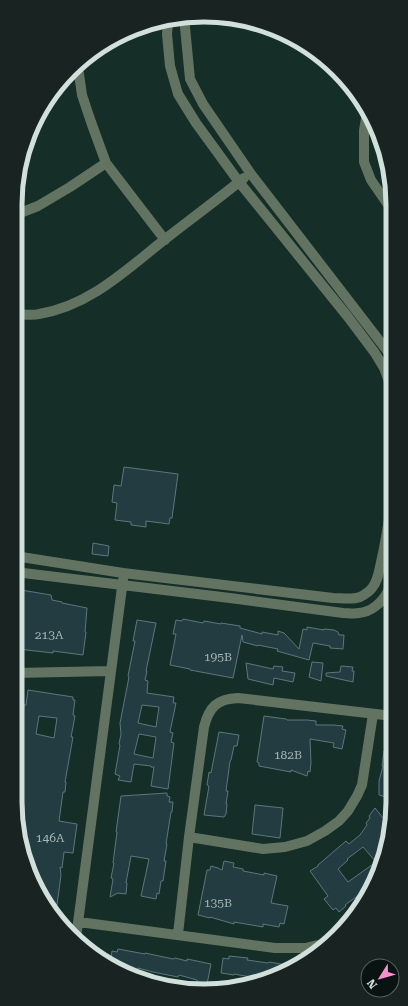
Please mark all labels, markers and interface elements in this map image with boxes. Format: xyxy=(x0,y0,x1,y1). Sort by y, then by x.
house number: 213A xyxy=(35,628,64,642)
house number: 195B xyxy=(204,650,232,664)
house number: 182B xyxy=(274,748,302,762)
house number: 146A xyxy=(36,831,65,845)
house number: 135B xyxy=(204,896,232,910)
north arrow xyxy=(360,958,400,998)
text: N xyxy=(364,976,380,991)

